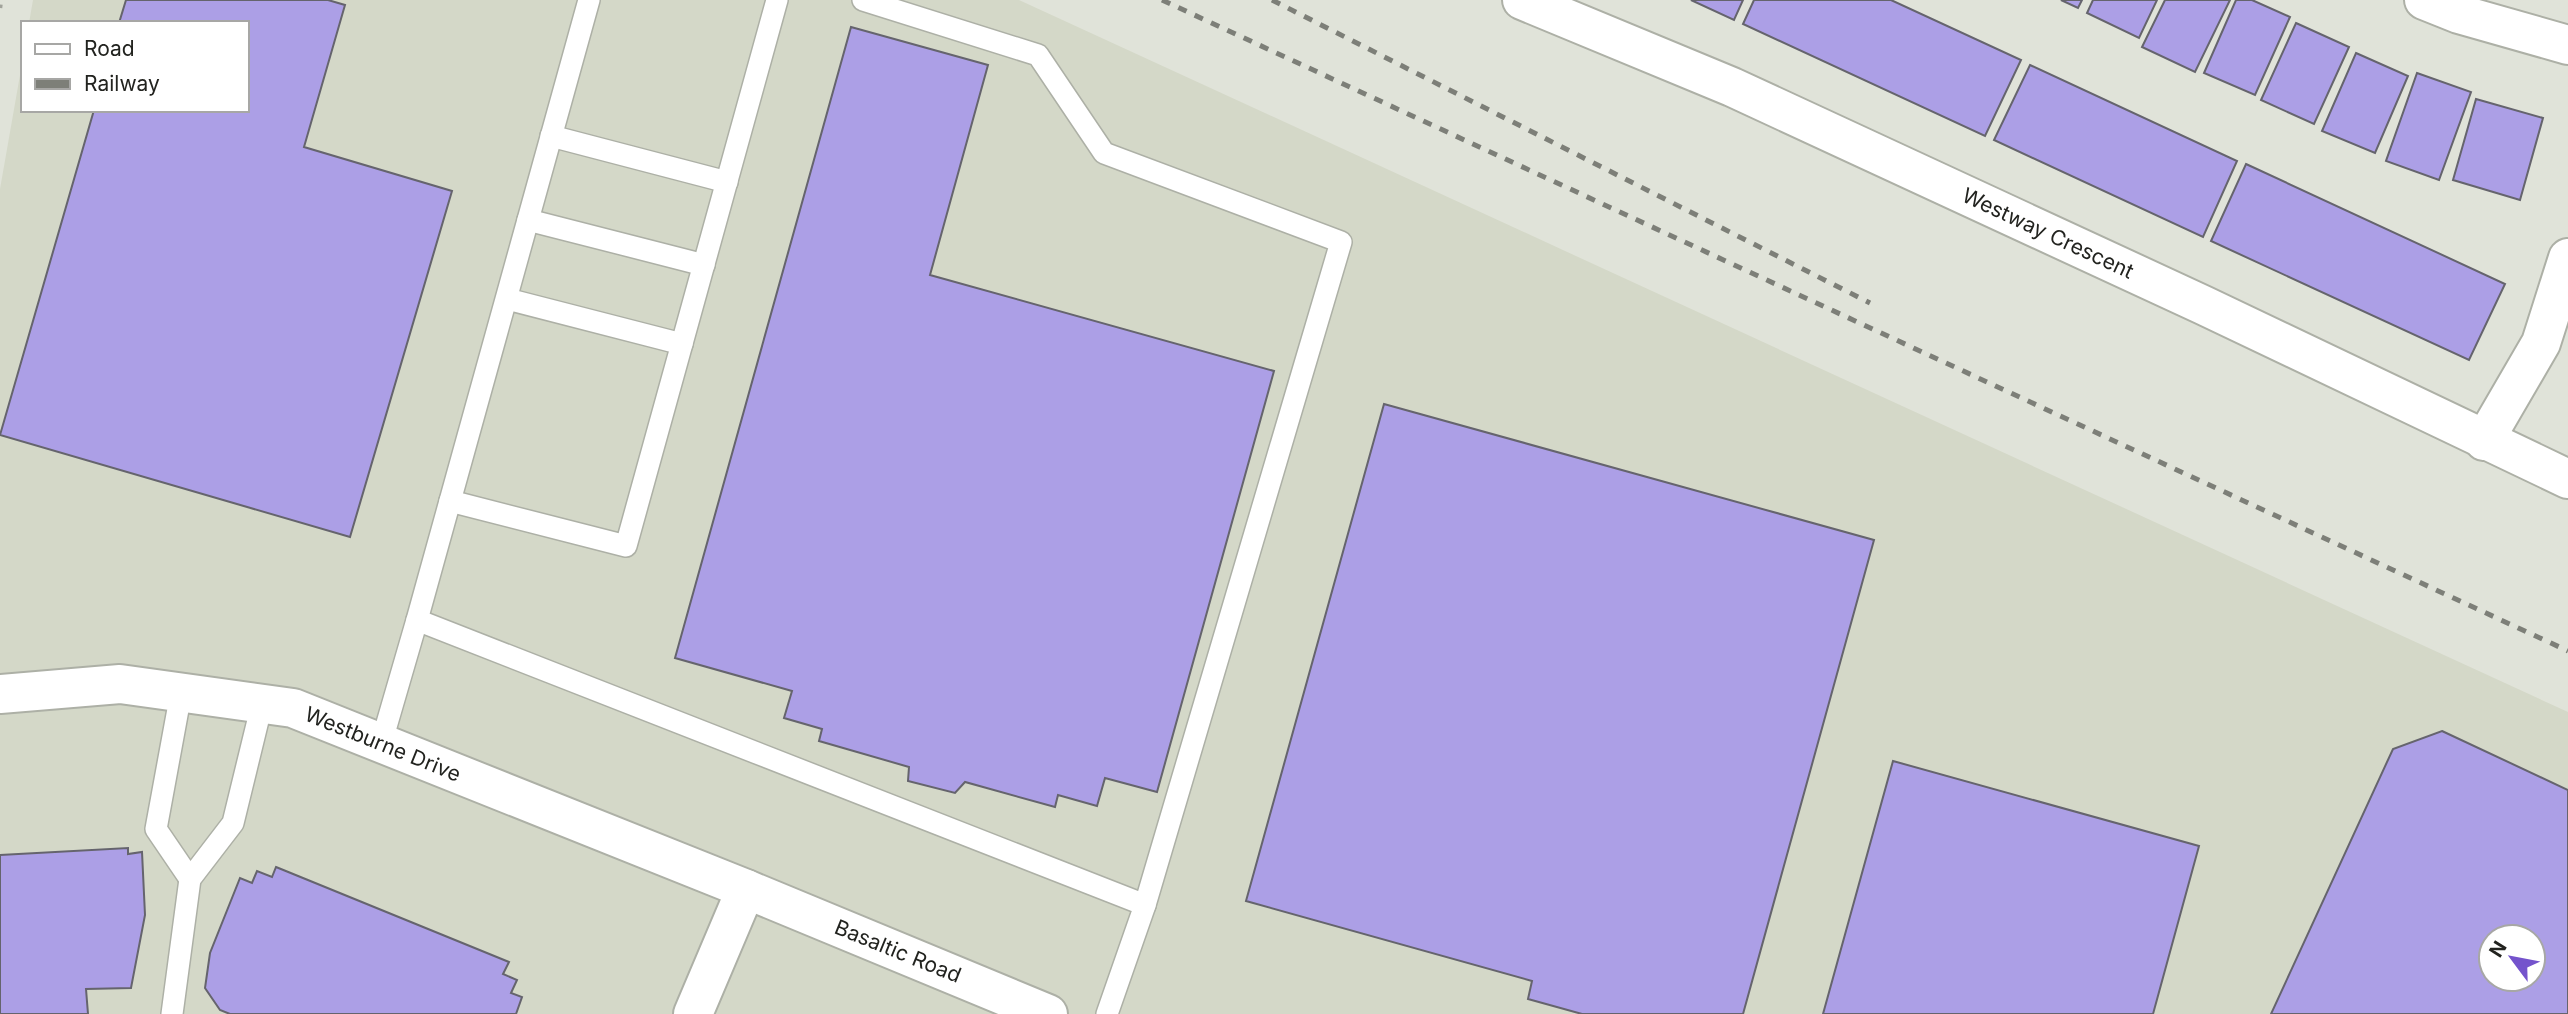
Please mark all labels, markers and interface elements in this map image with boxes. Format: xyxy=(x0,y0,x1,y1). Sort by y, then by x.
legend xyxy=(21,21,248,112)
text: Road xyxy=(84,36,135,61)
text: Railway xyxy=(84,71,160,96)
street label: Westway Crescent xyxy=(1958,182,2138,284)
street label: Westburne Drive xyxy=(301,701,465,787)
street label: Basaltic Road xyxy=(831,914,965,988)
north arrow xyxy=(2477,923,2547,993)
text: N xyxy=(2484,937,2512,961)

